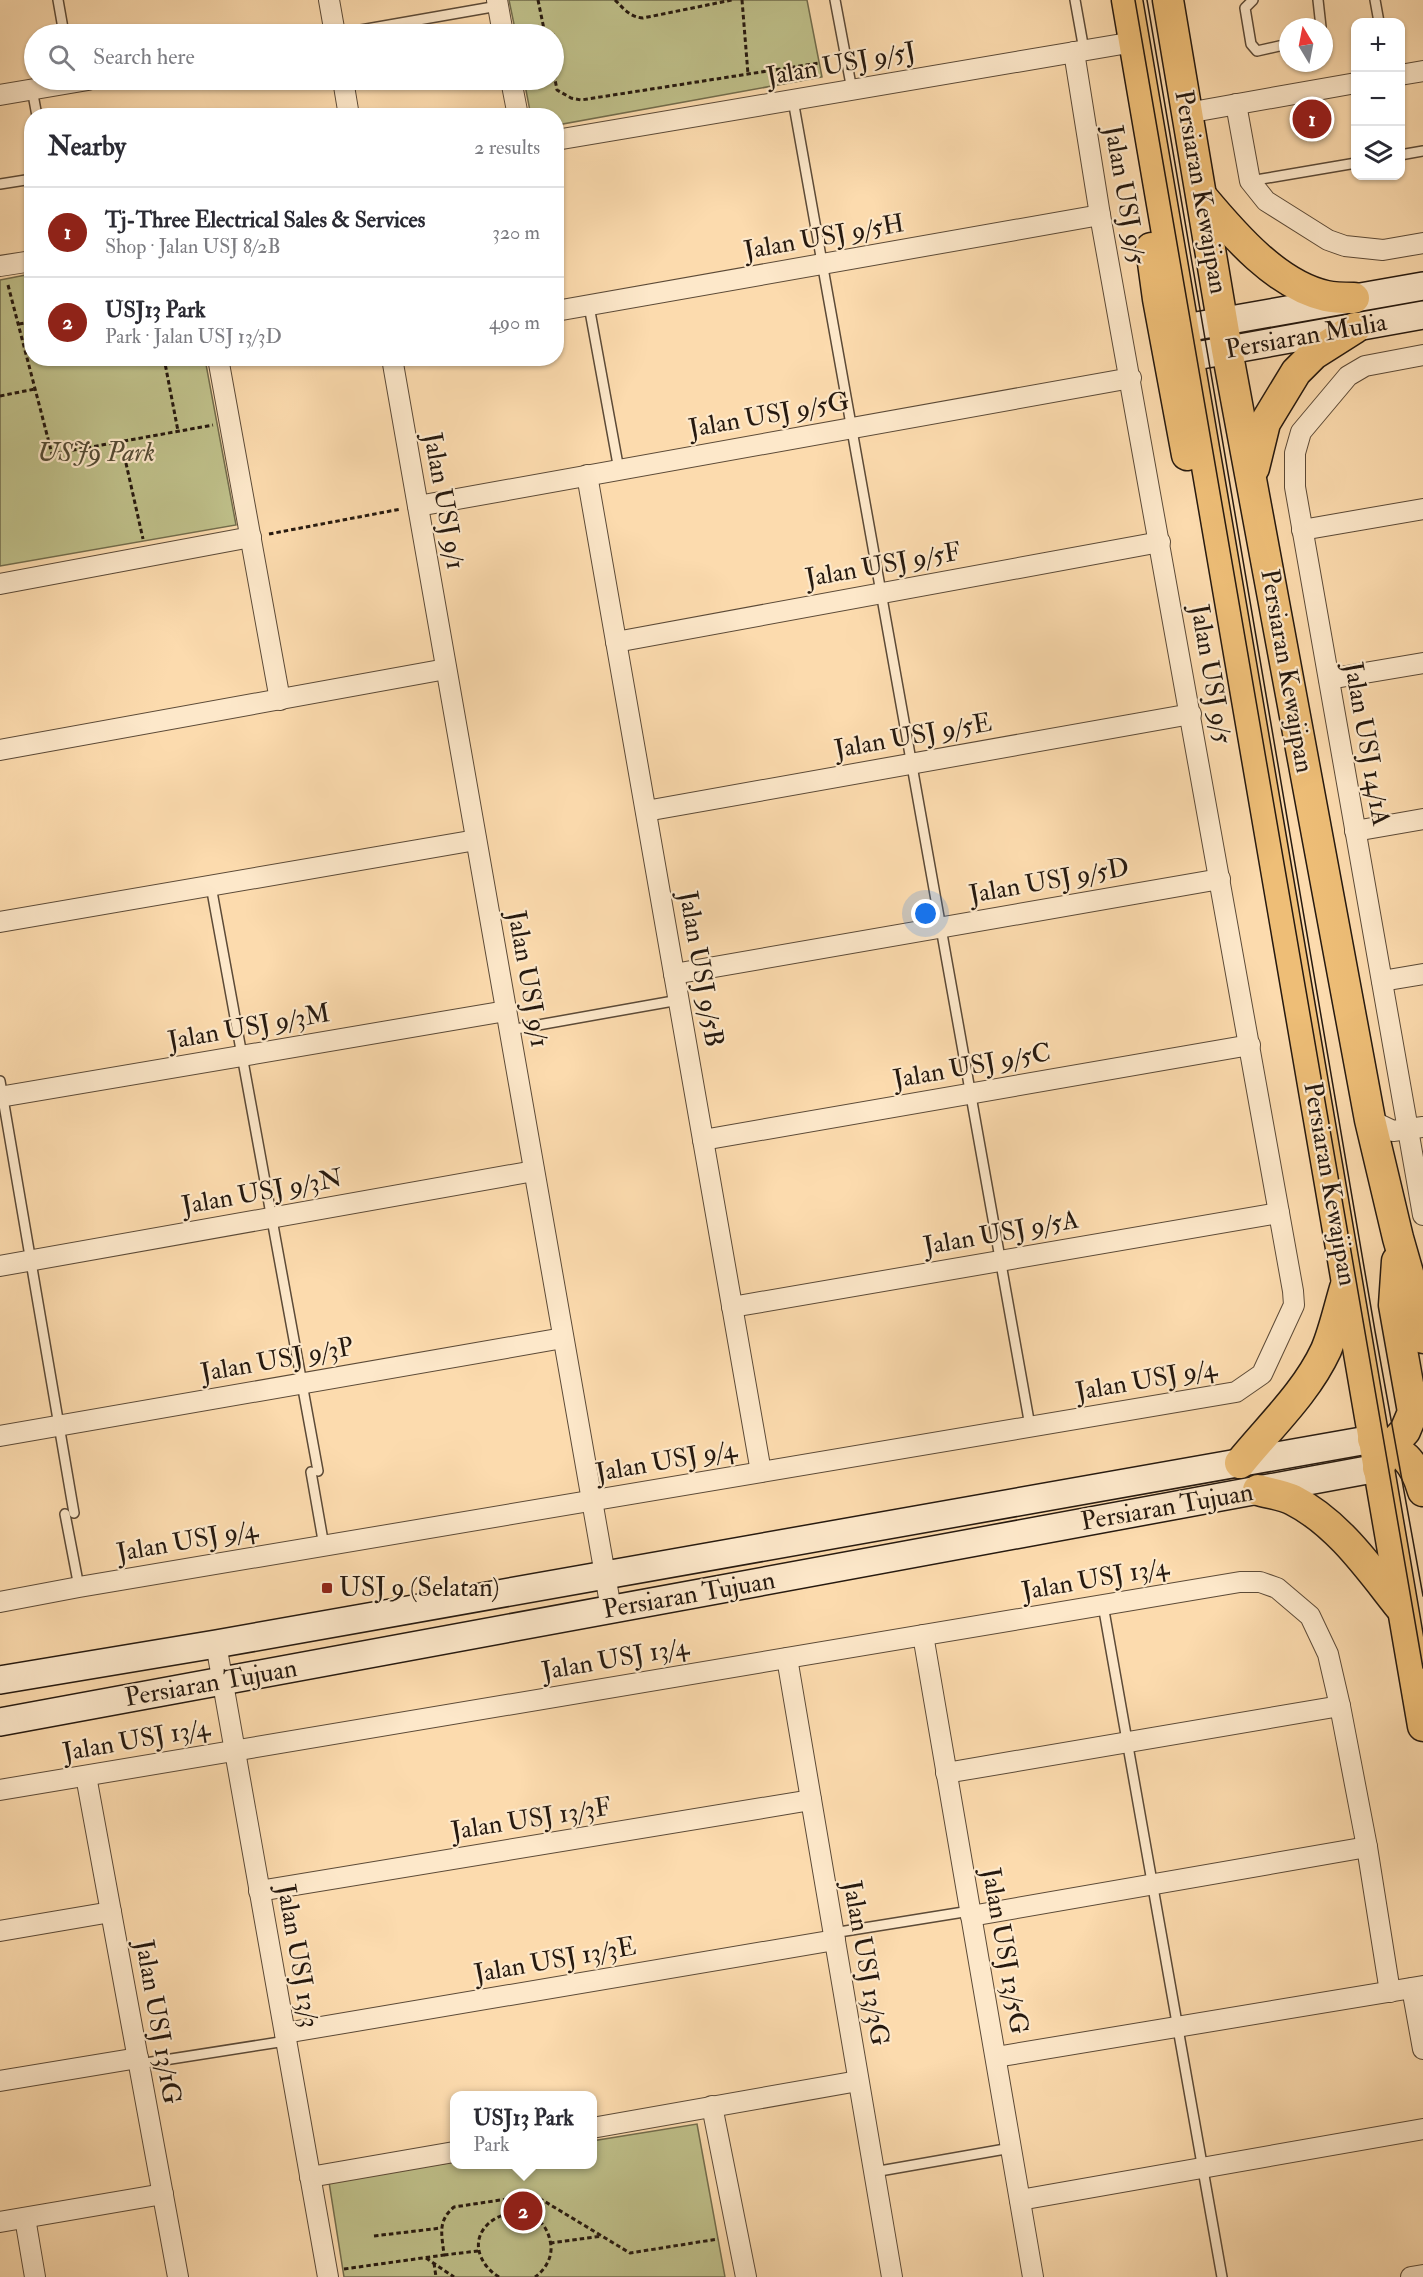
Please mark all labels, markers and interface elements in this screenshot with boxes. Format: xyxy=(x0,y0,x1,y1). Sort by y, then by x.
north arrow xyxy=(1279,18,1333,72)
map controls xyxy=(1351,18,1405,180)
button: + xyxy=(1351,18,1405,72)
search box xyxy=(24,24,564,90)
street label: Jalan USJ 9/5J xyxy=(763,35,918,93)
icon: search xyxy=(45,41,78,74)
text: Search here xyxy=(93,43,195,71)
button: − xyxy=(1351,72,1405,126)
street label: Persiaran Kewajipan xyxy=(1166,88,1235,297)
pin: 1 xyxy=(1292,96,1332,142)
street label: Jalan USJ 9/5 xyxy=(1097,122,1153,268)
button: layers xyxy=(1351,126,1405,180)
text: Nearby xyxy=(48,131,126,163)
text: 2 results xyxy=(474,135,540,160)
text: Tj-Three Electrical Sales & Services xyxy=(105,206,425,234)
street label: Jalan USJ 9/5H xyxy=(740,207,907,267)
text: 1 xyxy=(64,220,71,245)
text: 320 m xyxy=(492,220,540,245)
text: Shop · Jalan USJ 8/2B xyxy=(105,234,281,259)
text: USJ13 Park xyxy=(105,296,206,324)
street label: Persiaran Mulia xyxy=(1223,306,1390,366)
text: 2 xyxy=(62,310,73,335)
text: 490 m xyxy=(489,310,540,335)
text: Park · Jalan USJ 13/3D xyxy=(105,324,282,349)
street label: Jalan USJ 9/5G xyxy=(685,385,852,445)
street label: Jalan USJ 9/1 xyxy=(416,429,472,572)
park label: USJ9 Park xyxy=(37,437,155,469)
street label: Jalan USJ 9/5F xyxy=(802,536,963,595)
street label: Persiaran Kewajipan xyxy=(1252,567,1321,776)
street label: Jalan USJ 9/5 xyxy=(1183,601,1239,747)
street label: Jalan USJ 14/1A xyxy=(1337,659,1397,829)
street label: Jalan USJ 9/5E xyxy=(831,706,994,766)
street label: Jalan USJ 9/5D xyxy=(966,851,1131,911)
street label: Jalan USJ 9/5B xyxy=(671,888,730,1049)
your location xyxy=(911,899,940,928)
street label: Jalan USJ 9/1 xyxy=(500,907,556,1050)
street label: Jalan USJ 9/3M xyxy=(164,997,333,1057)
street label: Jalan USJ 9/5C xyxy=(890,1036,1053,1096)
street label: Persiaran Kewajipan xyxy=(1295,1080,1364,1289)
street label: Jalan USJ 9/3N xyxy=(178,1162,346,1222)
street label: Jalan USJ 9/5A xyxy=(920,1204,1082,1263)
street label: Jalan USJ 9/3P xyxy=(197,1331,356,1389)
street label: Jalan USJ 9/4 xyxy=(1072,1352,1220,1408)
street label: Jalan USJ 9/4 xyxy=(592,1433,740,1489)
street label: Persiaran Tujuan xyxy=(1078,1476,1256,1538)
street label: Jalan USJ 9/4 xyxy=(113,1513,261,1569)
street label: Jalan USJ 13/4 xyxy=(1018,1550,1172,1608)
street label: Persiaran Tujuan xyxy=(600,1564,778,1626)
place label: USJ 9 (Selatan) xyxy=(339,1572,499,1604)
marker: USJ 9 (Selatan) xyxy=(320,1581,334,1595)
street label: Jalan USJ 13/4 xyxy=(538,1630,692,1688)
street label: Persiaran Tujuan xyxy=(122,1652,300,1714)
street label: Jalan USJ 13/4 xyxy=(59,1711,213,1769)
street label: Jalan USJ 13/3F xyxy=(448,1791,613,1848)
street label: Jalan USJ 13/5G xyxy=(974,1864,1035,2037)
street label: Jalan USJ 13/3G xyxy=(836,1877,896,2048)
street label: Jalan USJ 13/3 xyxy=(269,1881,326,2030)
street label: Jalan USJ 13/3E xyxy=(471,1930,639,1990)
street label: Jalan USJ 13/1G xyxy=(128,1936,188,2107)
popup xyxy=(450,2091,597,2169)
text: USJ13 Park xyxy=(473,2104,574,2132)
text: Park xyxy=(473,2132,510,2157)
pin: 2 xyxy=(504,2188,542,2234)

